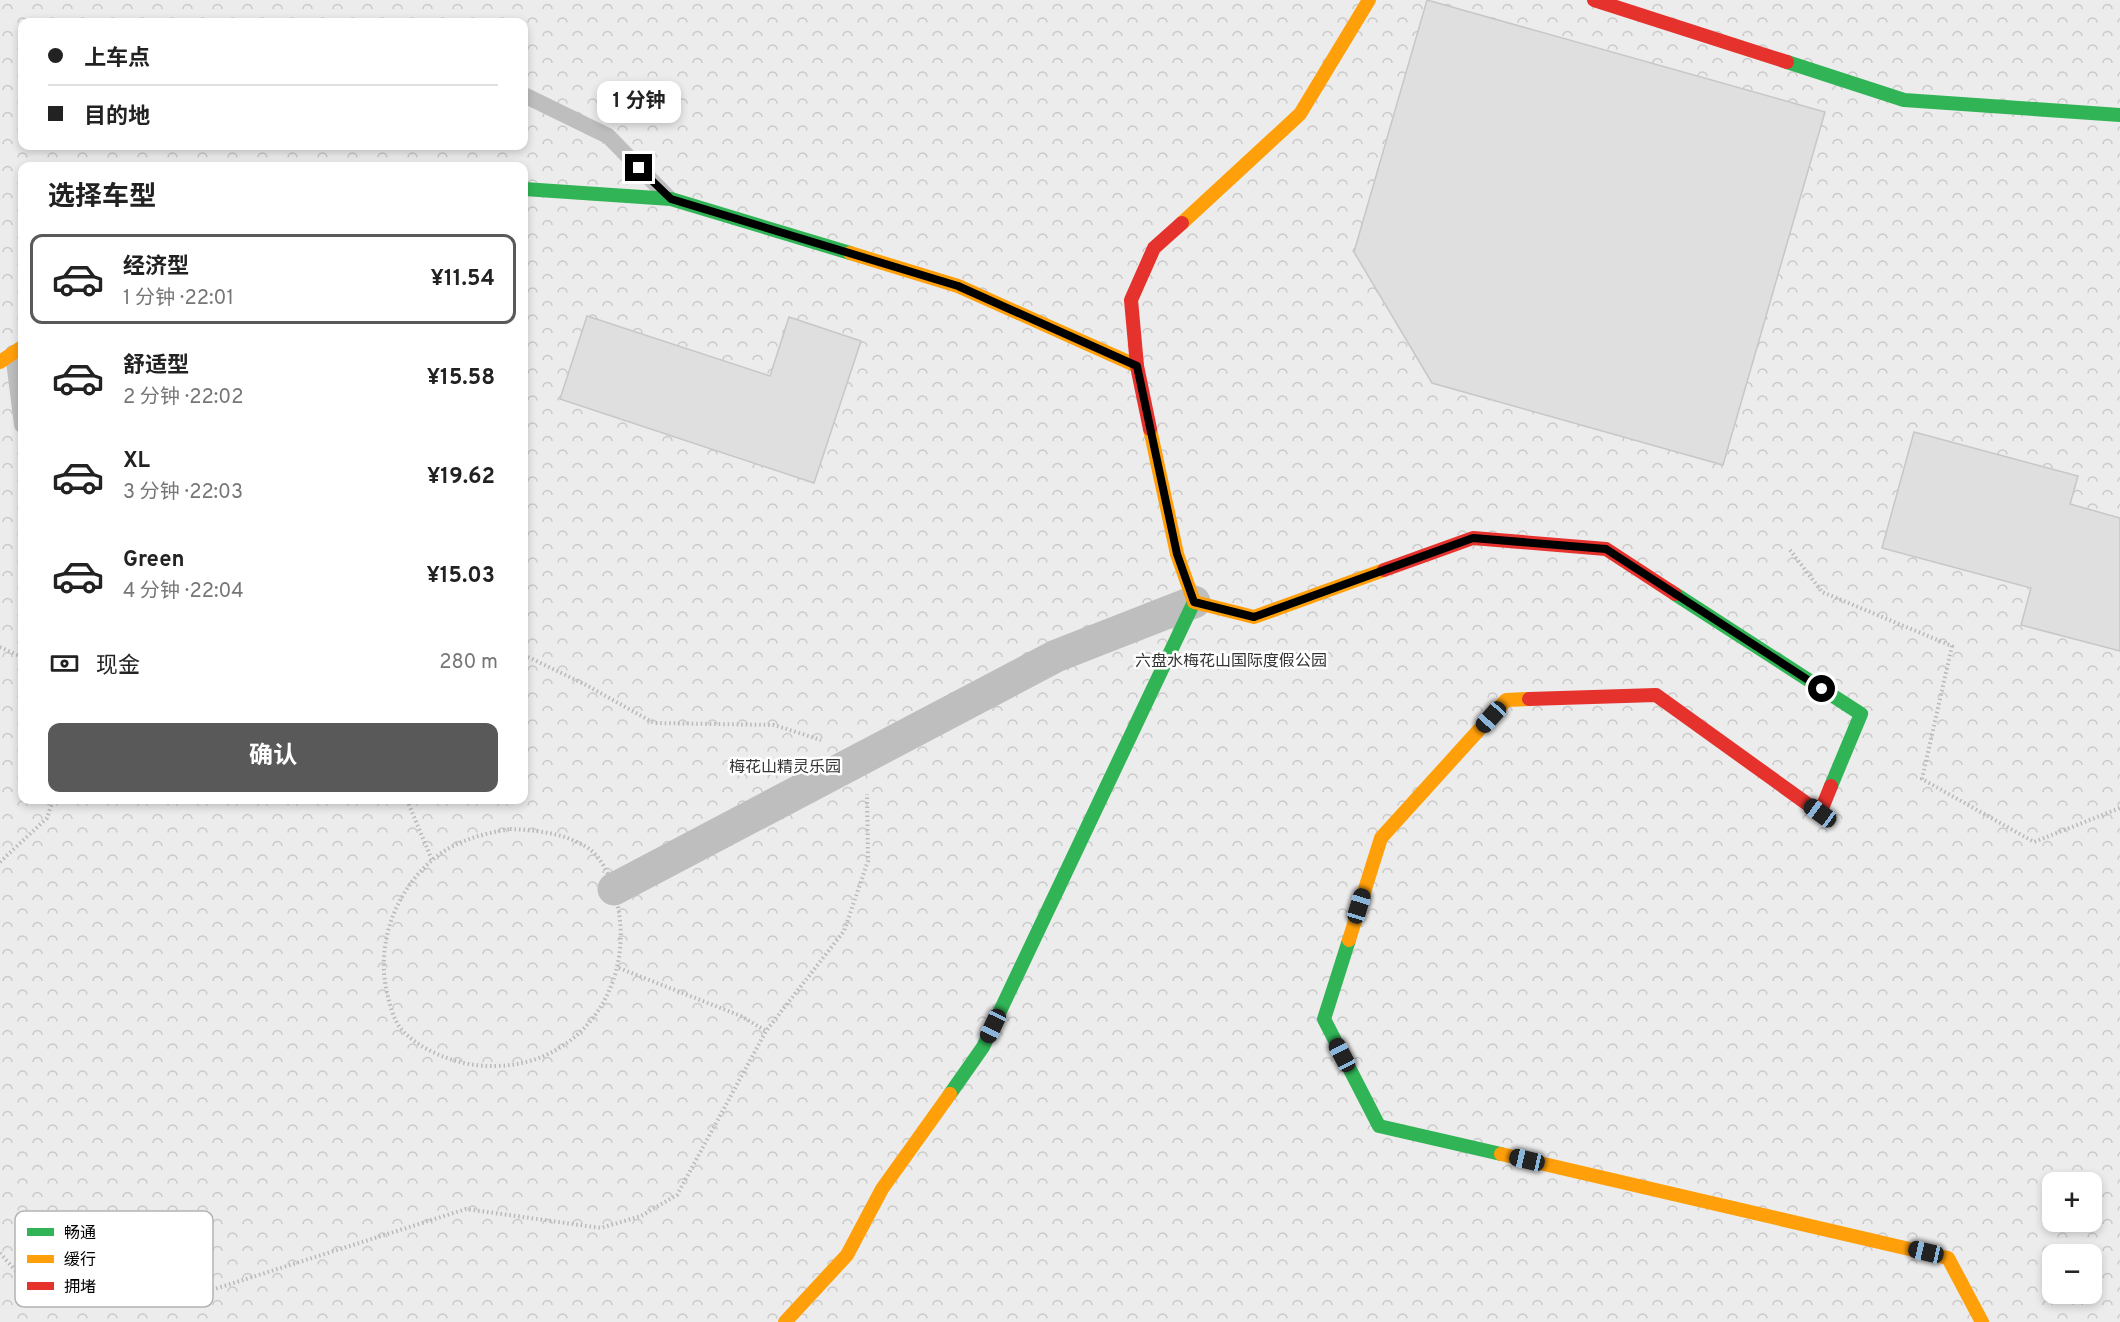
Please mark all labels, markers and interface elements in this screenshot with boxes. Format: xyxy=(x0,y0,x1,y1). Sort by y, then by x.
text: 上车点 xyxy=(84,46,150,73)
callout: 1 分钟 xyxy=(597,81,681,123)
text: 1 分钟 xyxy=(613,89,666,115)
text: 目的地 xyxy=(84,104,150,131)
route end xyxy=(625,154,652,181)
text: 选择车型 xyxy=(48,181,156,215)
icon: car xyxy=(51,252,105,306)
text: 经济型 xyxy=(123,254,189,281)
text: ¥11.54 xyxy=(431,266,495,293)
text: 1 分钟 · 22:01 xyxy=(123,286,234,312)
icon: car xyxy=(51,351,105,405)
text: 舒适型 xyxy=(123,353,189,380)
text: ¥15.58 xyxy=(427,365,495,392)
text: 2 分钟 · 22:02 xyxy=(123,385,243,411)
text: XL xyxy=(123,448,150,475)
icon: car xyxy=(51,450,105,504)
text: ¥19.62 xyxy=(427,464,495,491)
text: 3 分钟 · 22:03 xyxy=(123,480,243,506)
text: Green xyxy=(123,547,185,574)
icon: car xyxy=(51,549,105,603)
text: ¥15.03 xyxy=(426,563,495,590)
text: 4 分钟 · 22:04 xyxy=(123,579,244,605)
icon: cash xyxy=(48,647,81,680)
text: 280 m xyxy=(439,650,498,676)
park label: 六盘水梅花山国际度假公园 xyxy=(1135,652,1327,672)
text: 现金 xyxy=(96,653,140,680)
route start xyxy=(1808,675,1835,702)
car xyxy=(1472,698,1510,736)
button: 确认 xyxy=(48,723,498,792)
park label: 梅花山精灵乐园 xyxy=(729,758,841,778)
car xyxy=(1800,795,1840,831)
car xyxy=(1345,886,1373,926)
car xyxy=(977,1006,1009,1046)
car xyxy=(1326,1035,1358,1075)
car xyxy=(1507,1147,1547,1173)
map controls xyxy=(2042,1172,2102,1304)
button: + xyxy=(2042,1172,2102,1232)
legend xyxy=(15,1211,213,1307)
text: 畅通 xyxy=(64,1224,96,1244)
car xyxy=(1906,1239,1946,1265)
button: − xyxy=(2042,1244,2102,1304)
text: 缓行 xyxy=(64,1251,96,1271)
text: 拥堵 xyxy=(64,1278,96,1298)

